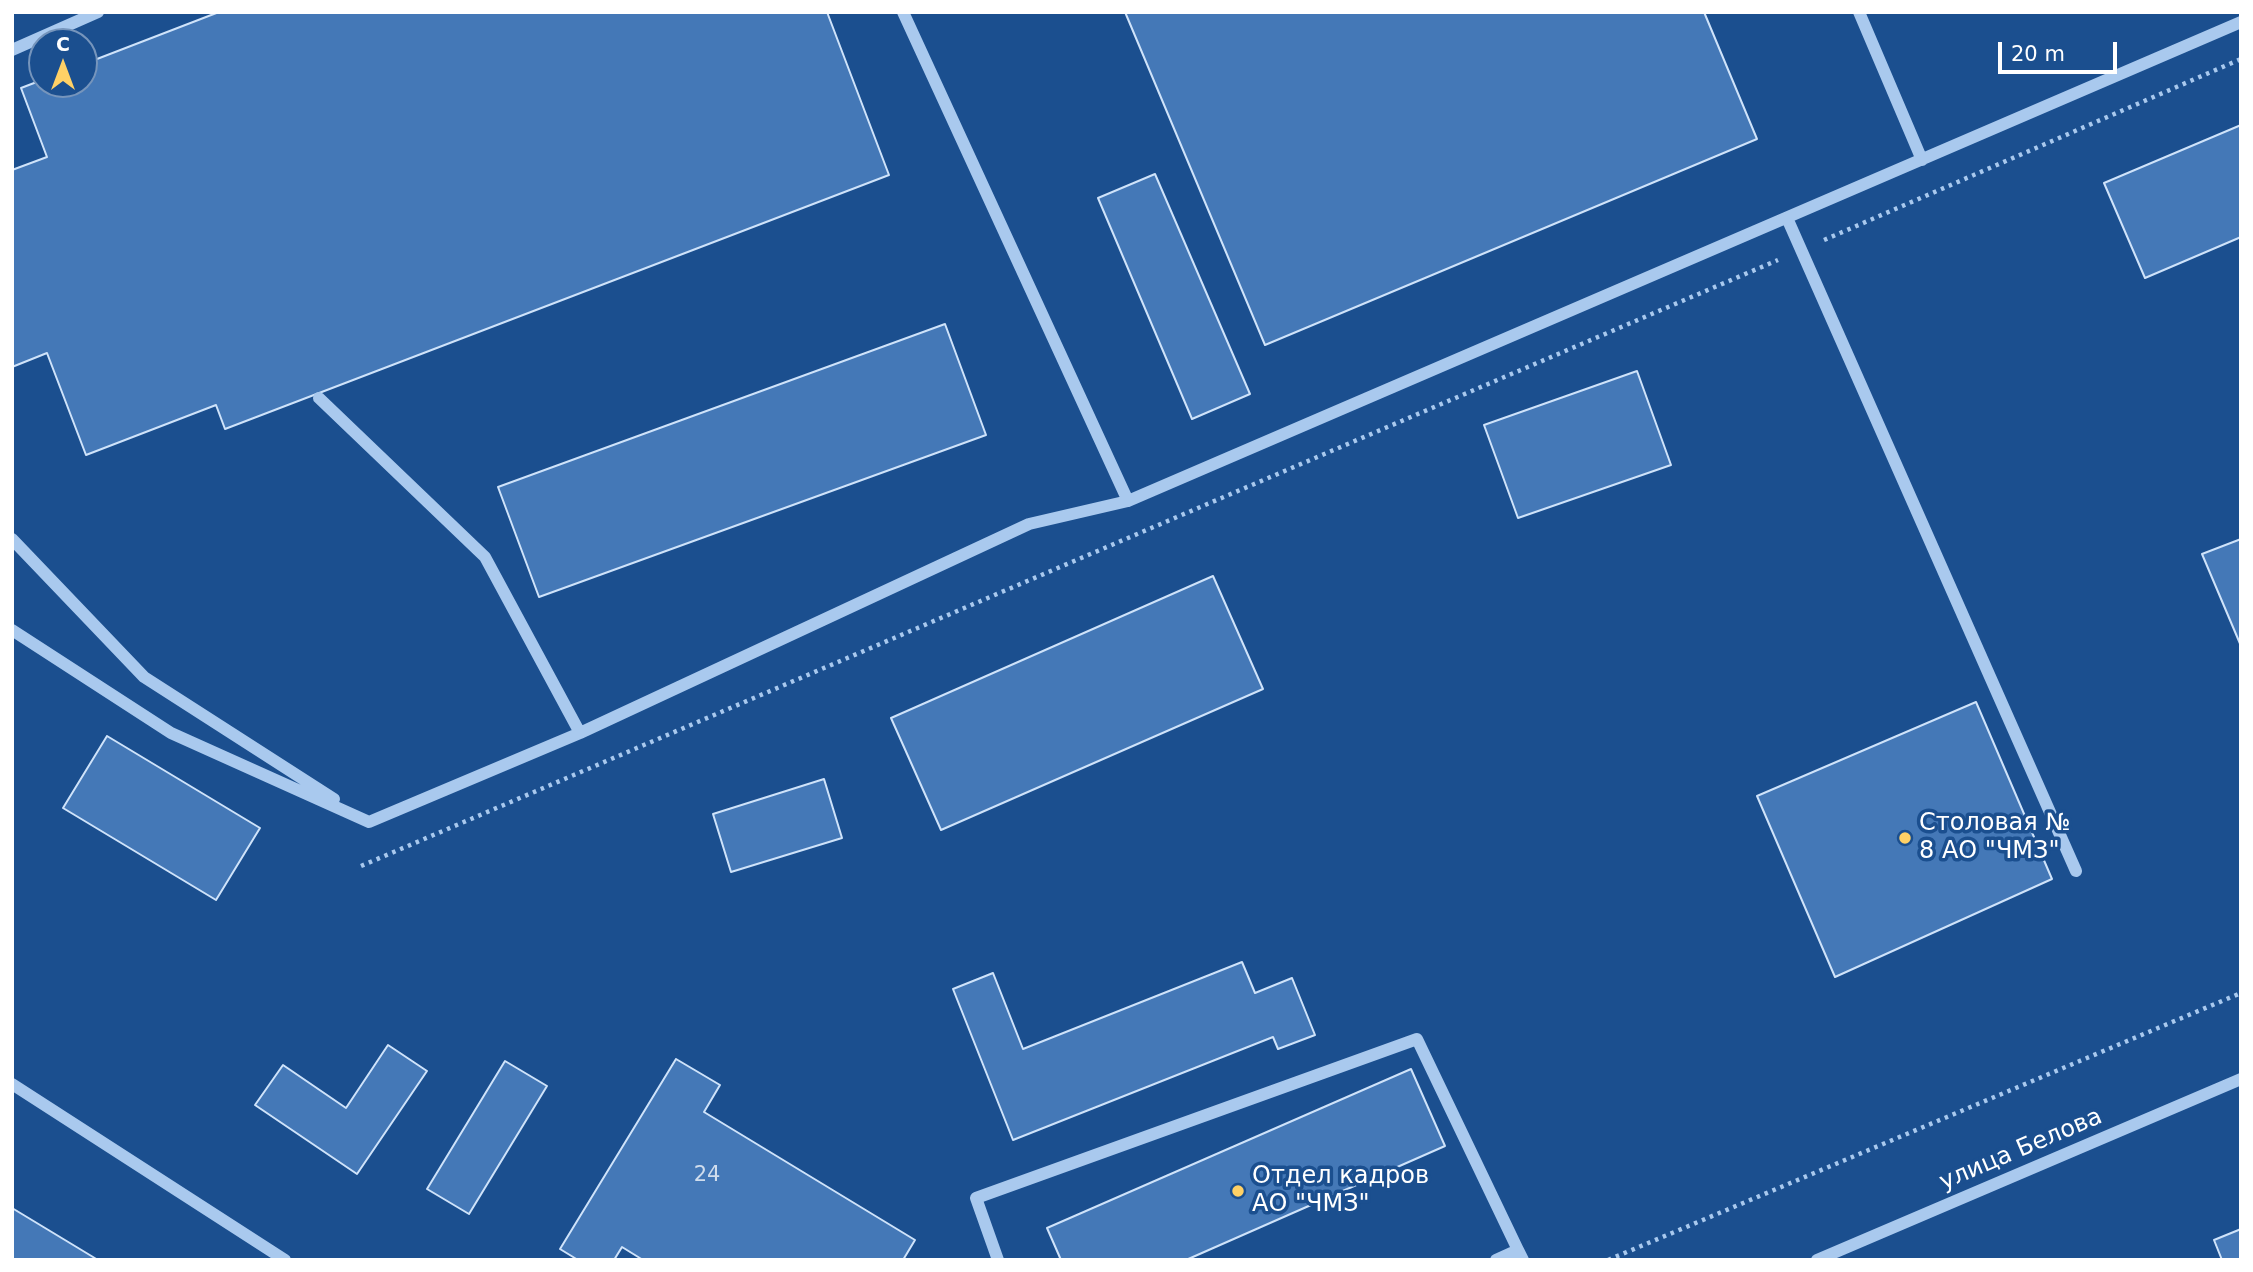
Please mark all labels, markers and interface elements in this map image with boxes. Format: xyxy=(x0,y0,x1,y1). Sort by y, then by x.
north arrow xyxy=(28,28,98,98)
scale bar xyxy=(2001,28,2120,72)
text: С xyxy=(56,33,70,55)
text: 20 m xyxy=(2011,42,2065,66)
place label: Столовая № 8 АО "ЧМЗ" xyxy=(1919,810,2070,866)
marker: Столовая № 8 АО "ЧМЗ" xyxy=(1897,830,1913,846)
street label: улица Белова xyxy=(1935,1103,2107,1197)
house number: 24 xyxy=(694,1163,720,1189)
place label: Отдел кадров АО "ЧМЗ" xyxy=(1252,1163,1429,1219)
marker: Отдел кадров АО "ЧМЗ" xyxy=(1230,1183,1246,1199)

